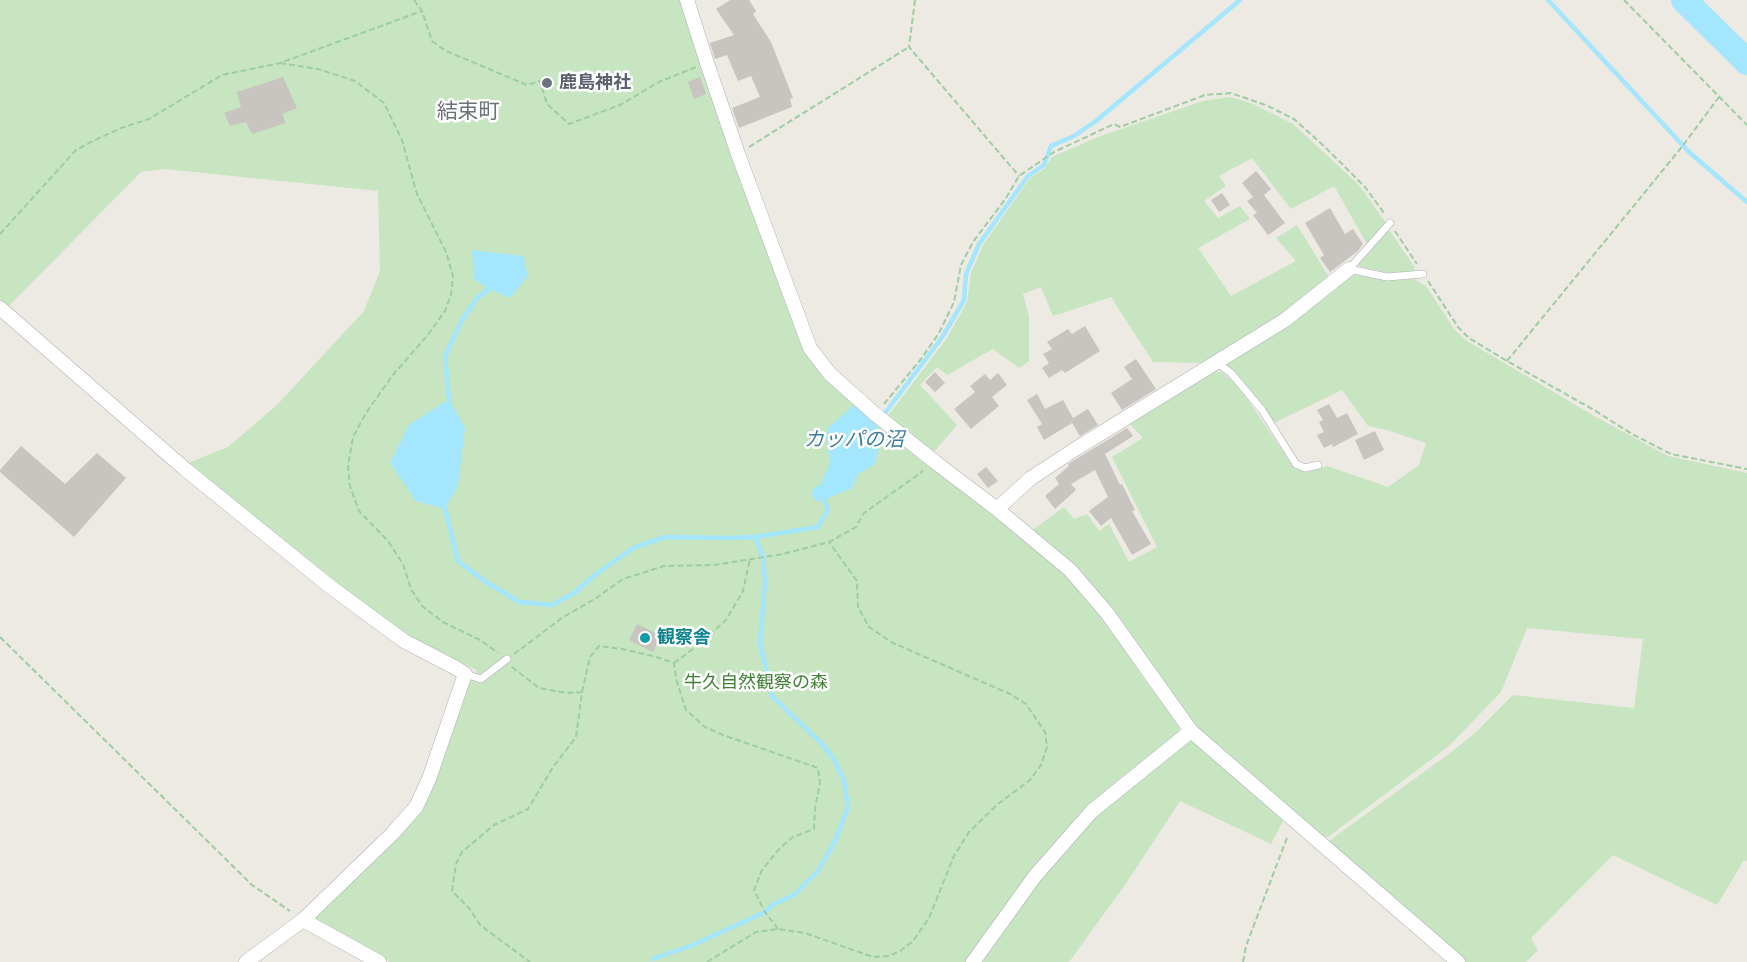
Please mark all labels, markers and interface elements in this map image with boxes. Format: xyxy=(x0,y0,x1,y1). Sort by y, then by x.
place label: 鹿島神社 xyxy=(559,72,631,94)
marker: 鹿島神社 xyxy=(540,76,554,90)
district label: 結束町 xyxy=(437,99,499,125)
water label: カッパの沼 xyxy=(804,429,904,453)
place label: 観察舎 xyxy=(657,627,711,649)
marker: 観察舎 xyxy=(638,631,652,645)
park label: 牛久自然観察の森 xyxy=(684,672,828,694)

